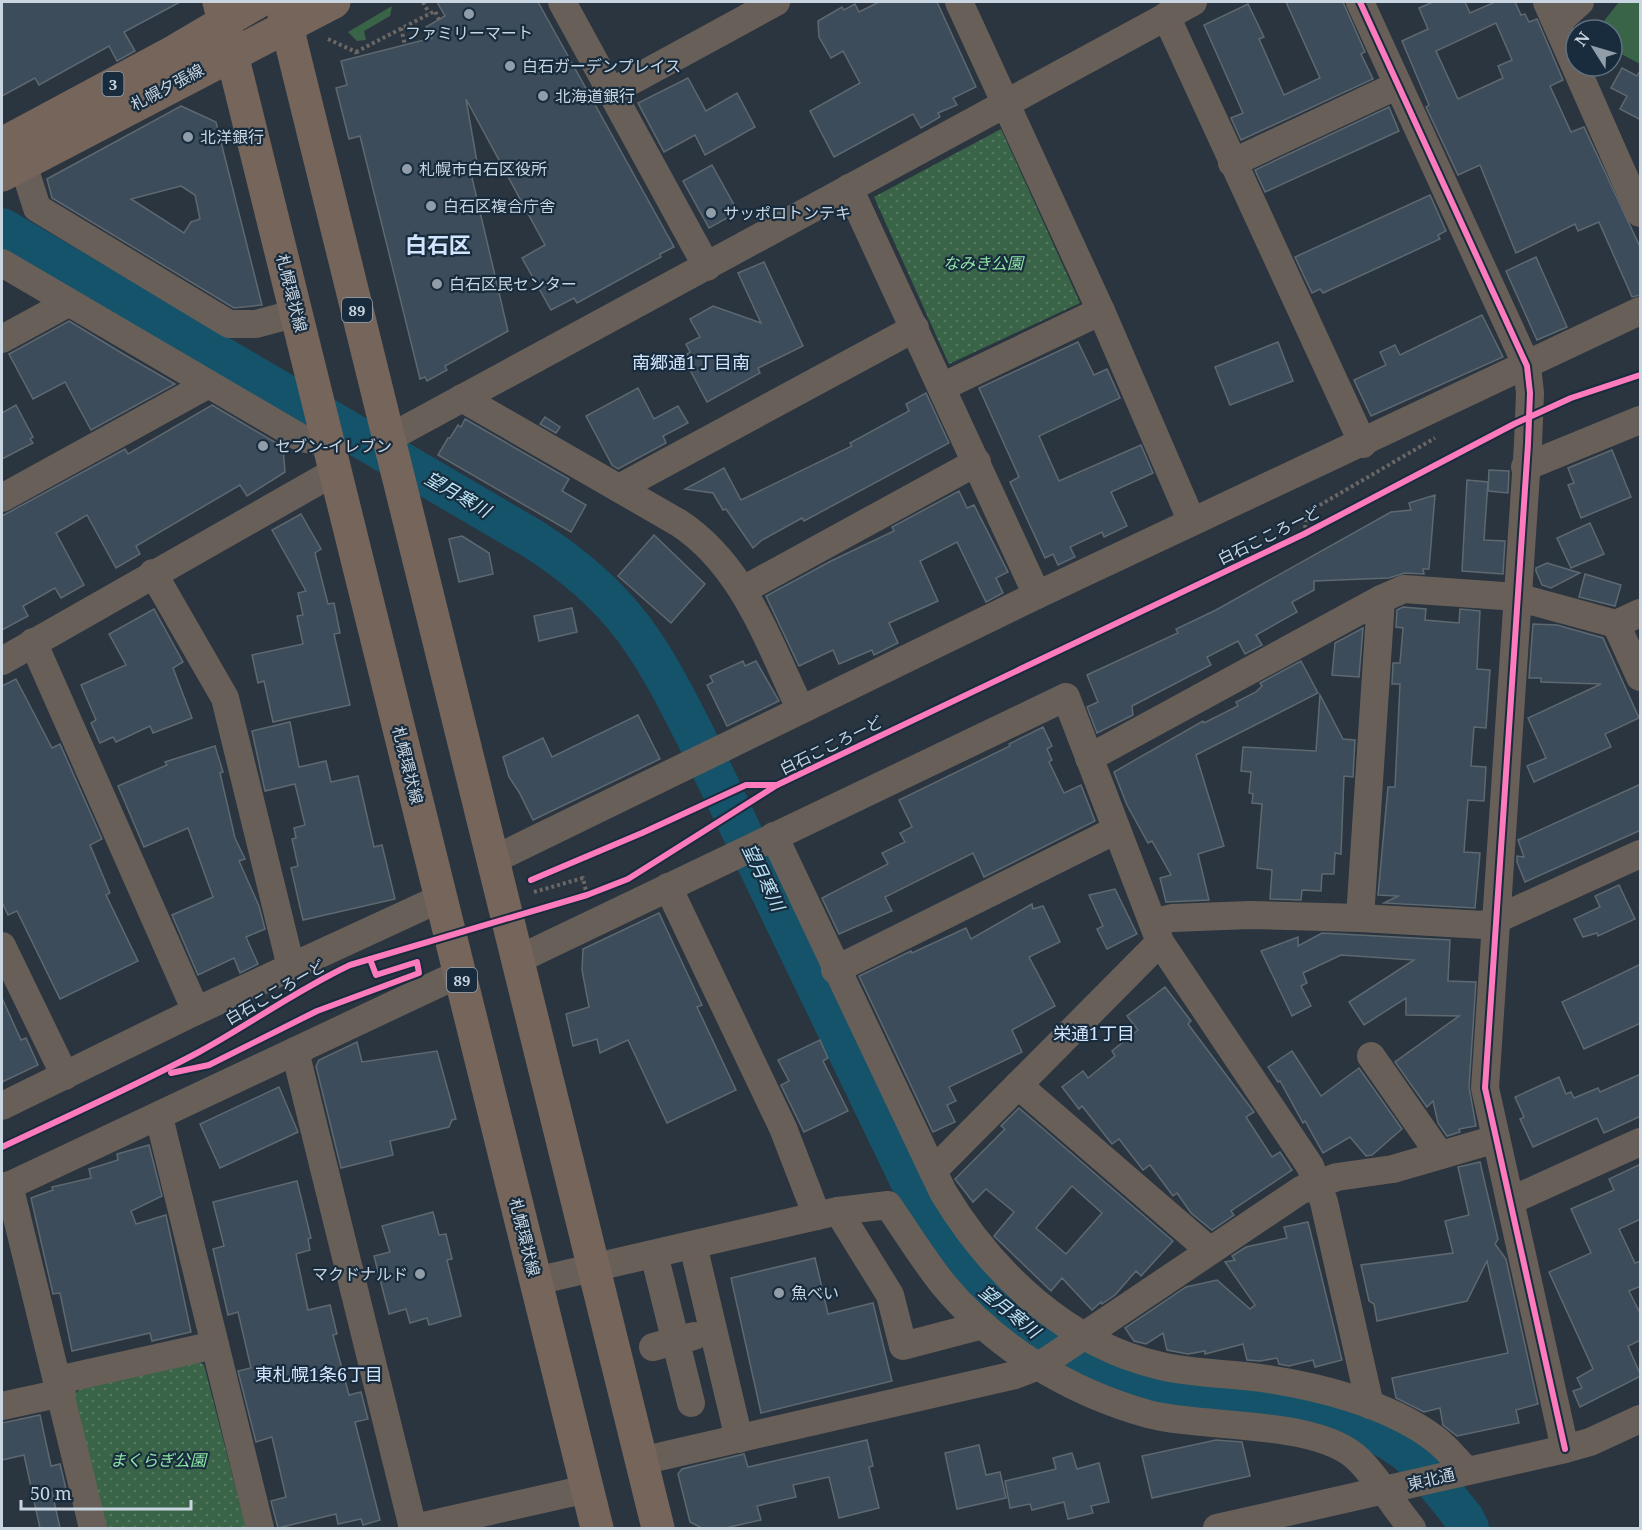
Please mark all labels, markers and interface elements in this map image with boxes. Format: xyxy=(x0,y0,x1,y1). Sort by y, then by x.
marker: ファミリーマート xyxy=(462,7,476,21)
north arrow xyxy=(1564,18,1624,78)
place label: ファミリーマート xyxy=(405,22,533,44)
text: N xyxy=(1569,27,1595,51)
place label: 白石ガーデンプレイス xyxy=(522,55,681,77)
street label: 札幌夕張線 xyxy=(127,59,207,115)
marker: 白石ガーデンプレイス xyxy=(503,59,517,73)
road number: 3 xyxy=(102,72,124,96)
place label: 北海道銀行 xyxy=(555,85,635,107)
marker: 北海道銀行 xyxy=(536,89,550,103)
place label: 北洋銀行 xyxy=(200,126,264,148)
marker: 北洋銀行 xyxy=(181,130,195,144)
place label: 札幌市白石区役所 xyxy=(419,158,547,180)
marker: 札幌市白石区役所 xyxy=(400,162,414,176)
place label: 白石区複合庁舎 xyxy=(443,195,555,217)
marker: 白石区複合庁舎 xyxy=(424,199,438,213)
place label: サッポロトンテキ xyxy=(723,202,851,224)
marker: サッポロトンテキ xyxy=(704,206,718,220)
district label: 白石区 xyxy=(405,229,471,259)
street label: 札幌環状線 xyxy=(272,252,312,334)
park label: なみき公園 xyxy=(943,252,1025,274)
place label: 白石区民センター xyxy=(449,273,577,295)
marker: 白石区民センター xyxy=(430,277,444,291)
road number: 89 xyxy=(342,298,372,322)
district label: 南郷通1丁目南 xyxy=(632,350,750,374)
place label: セブン-イレブン xyxy=(275,435,392,457)
marker: セブン-イレブン xyxy=(256,439,270,453)
water label: 望月寒川 xyxy=(421,466,497,523)
street label: 白石こころーど xyxy=(1214,501,1324,569)
street label: 白石こころーど xyxy=(776,711,886,779)
street label: 札幌環状線 xyxy=(388,724,428,806)
water label: 望月寒川 xyxy=(737,839,791,916)
street label: 白石こころーど xyxy=(221,954,329,1030)
road number: 89 xyxy=(447,968,477,992)
district label: 栄通1丁目 xyxy=(1053,1021,1135,1045)
street label: 札幌環状線 xyxy=(505,1196,545,1278)
place label: マクドナルド xyxy=(312,1263,408,1285)
marker: マクドナルド xyxy=(413,1267,427,1281)
water label: 望月寒川 xyxy=(974,1279,1047,1344)
place label: 魚べい xyxy=(791,1282,839,1304)
marker: 魚べい xyxy=(772,1286,786,1300)
district label: 東札幌1条6丁目 xyxy=(255,1362,383,1386)
park label: まくらぎ公園 xyxy=(110,1449,208,1471)
street label: 東北通 xyxy=(1405,1463,1457,1495)
scale bar xyxy=(21,1473,190,1511)
text: 50 m xyxy=(30,1481,72,1505)

